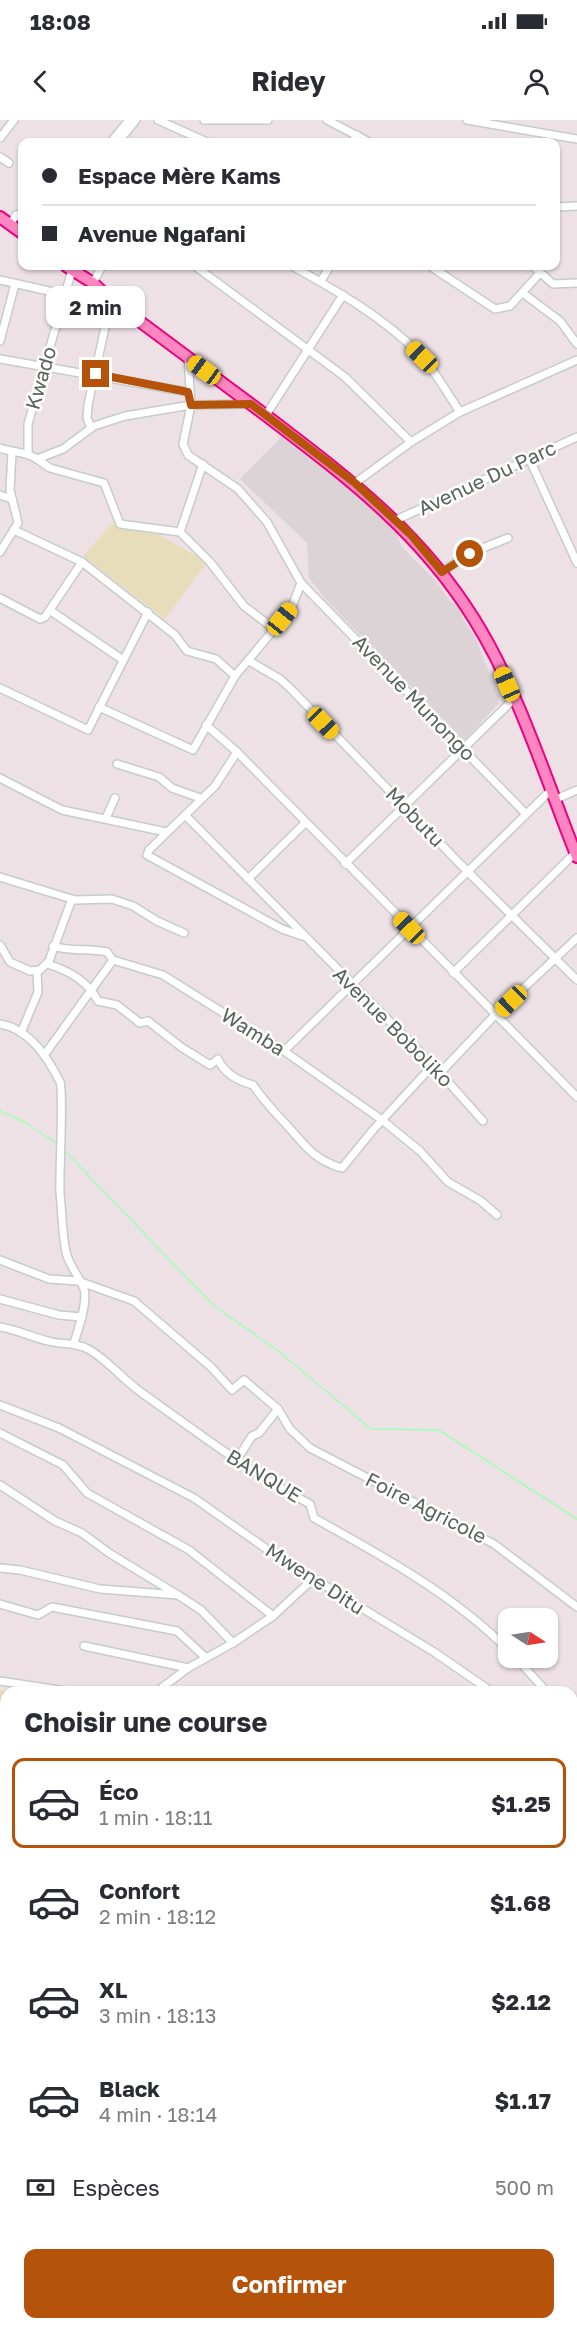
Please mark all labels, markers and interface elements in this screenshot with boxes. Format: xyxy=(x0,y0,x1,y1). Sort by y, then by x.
text: 18:08 xyxy=(30,8,91,35)
icon: back xyxy=(24,65,57,98)
text: Ridey xyxy=(251,65,326,97)
icon: person xyxy=(520,65,553,98)
text: Espace Mère Kams xyxy=(78,162,281,189)
text: Avenue Ngafani xyxy=(78,220,246,247)
callout: 2 min xyxy=(46,287,146,329)
text: 2 min xyxy=(69,295,122,319)
car xyxy=(403,338,441,376)
street label: Kwado xyxy=(20,343,60,412)
car xyxy=(184,352,224,388)
route end xyxy=(82,360,109,387)
street label: Avenue Du Parc xyxy=(414,435,559,520)
route start xyxy=(456,540,483,567)
car xyxy=(264,599,300,639)
street label: Avenue Munongo xyxy=(348,629,481,765)
car xyxy=(491,664,523,704)
car xyxy=(304,704,342,742)
street label: Mobutu xyxy=(381,781,450,851)
car xyxy=(390,909,428,947)
street label: Avenue Boboliko xyxy=(329,961,459,1091)
car xyxy=(492,982,530,1020)
street label: Wamba xyxy=(217,1002,290,1060)
street label: BANQUE xyxy=(223,1443,306,1507)
street label: Foire Agricole xyxy=(362,1466,491,1548)
street label: Mwene Ditu xyxy=(262,1537,370,1619)
north arrow xyxy=(498,1608,558,1668)
map controls xyxy=(498,1608,558,1668)
text: Choisir une course xyxy=(24,1706,267,1738)
icon: car xyxy=(27,1776,81,1830)
text: Éco xyxy=(99,1778,138,1805)
text: $1.25 xyxy=(491,1790,551,1817)
text: 1 min · 18:11 xyxy=(99,1805,212,1829)
icon: car xyxy=(27,1875,81,1929)
text: Confort xyxy=(99,1877,180,1904)
text: $1.68 xyxy=(490,1889,551,1916)
text: 2 min · 18:12 xyxy=(99,1904,216,1928)
icon: car xyxy=(27,1974,81,2028)
text: XL xyxy=(99,1976,127,2003)
text: $2.12 xyxy=(491,1988,551,2015)
text: 3 min · 18:13 xyxy=(99,2003,216,2027)
icon: car xyxy=(27,2073,81,2127)
text: Black xyxy=(99,2075,160,2102)
text: $1.17 xyxy=(495,2087,551,2114)
text: 4 min · 18:14 xyxy=(99,2102,217,2126)
icon: cash xyxy=(24,2171,57,2204)
text: Espèces xyxy=(72,2174,160,2201)
text: 500 m xyxy=(495,2175,554,2199)
button: Confirmer xyxy=(24,2249,554,2318)

